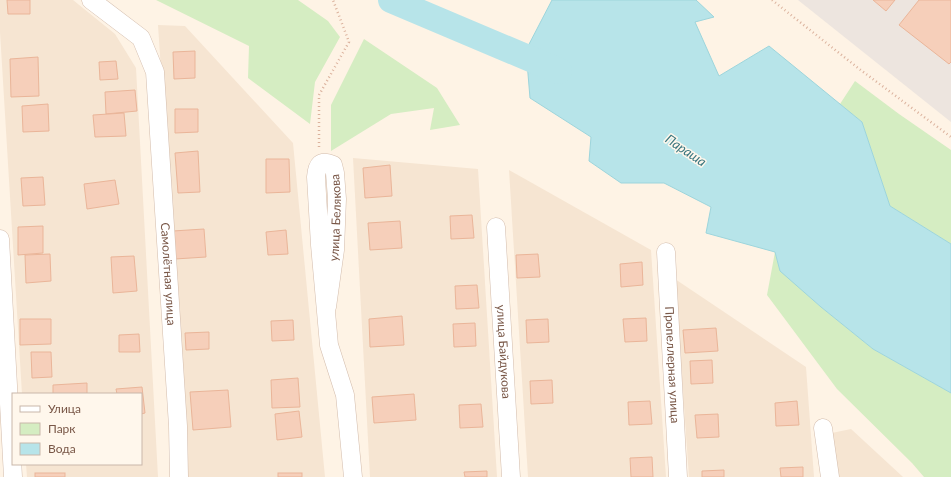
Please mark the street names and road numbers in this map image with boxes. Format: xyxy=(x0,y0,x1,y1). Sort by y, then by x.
street label: улица Белякова xyxy=(326,173,344,262)
street label: Самолётная улица xyxy=(158,222,179,326)
street label: улица Байдукова xyxy=(494,304,514,399)
street label: Пропеллерная улица xyxy=(662,306,683,424)

